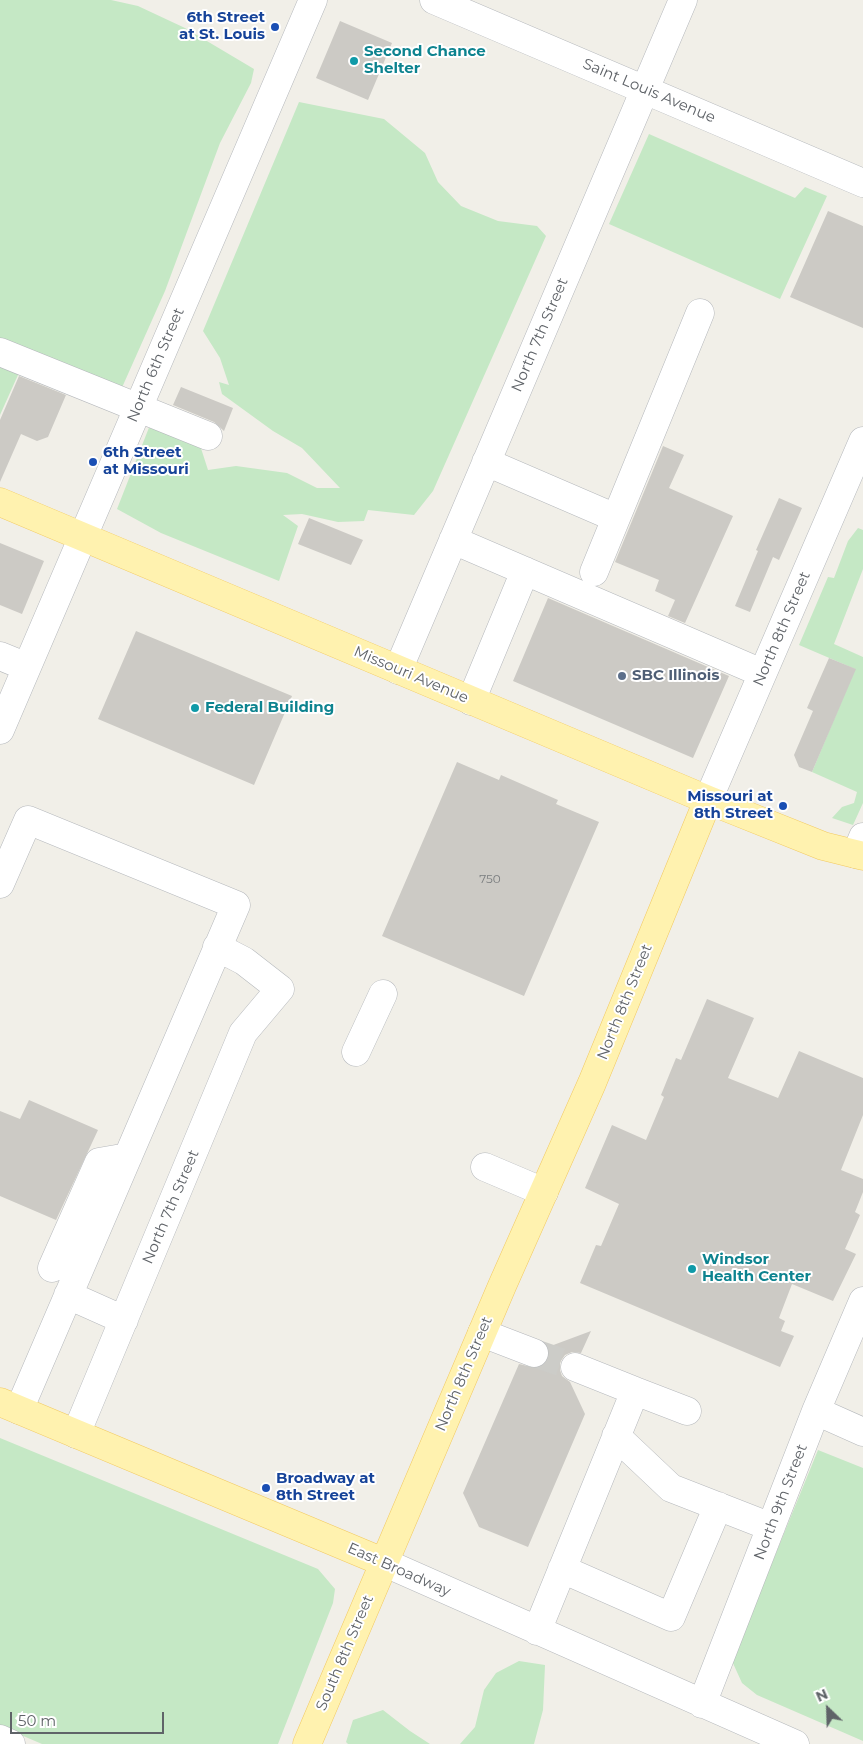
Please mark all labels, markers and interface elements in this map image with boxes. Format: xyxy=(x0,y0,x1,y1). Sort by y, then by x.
place label: 6th Street at St. Louis xyxy=(179,9,265,44)
marker: 6th Street at St. Louis xyxy=(269,21,281,33)
place label: Second Chance Shelter xyxy=(364,43,486,78)
marker: Second Chance Shelter xyxy=(348,55,360,67)
street label: Saint Louis Avenue xyxy=(580,55,718,127)
street label: North 7th Street xyxy=(508,275,572,395)
street label: North 6th Street xyxy=(124,305,188,425)
place label: 6th Street at Missouri xyxy=(103,444,189,479)
marker: 6th Street at Missouri xyxy=(87,456,99,468)
street label: North 8th Street xyxy=(750,569,814,689)
street label: Missouri Avenue xyxy=(351,643,471,707)
place label: SBC Illinois xyxy=(632,667,719,685)
marker: SBC Illinois xyxy=(616,670,628,682)
place label: Federal Building xyxy=(205,699,334,717)
marker: Federal Building xyxy=(189,702,201,714)
place label: Missouri at 8th Street xyxy=(687,788,773,823)
marker: Missouri at 8th Street xyxy=(777,800,789,812)
house number: 750 xyxy=(479,872,501,886)
street label: North 8th Street xyxy=(594,942,656,1062)
street label: North 7th Street xyxy=(139,1147,203,1267)
place label: Windsor Health Center xyxy=(702,1251,811,1286)
marker: Windsor Health Center xyxy=(686,1263,698,1275)
street label: North 8th Street xyxy=(432,1314,496,1434)
street label: North 9th Street xyxy=(751,1441,811,1563)
place label: Broadway at 8th Street xyxy=(276,1470,375,1505)
marker: Broadway at 8th Street xyxy=(260,1482,272,1494)
street label: East Broadway xyxy=(345,1539,453,1601)
street label: South 8th Street xyxy=(313,1592,377,1714)
north arrow xyxy=(803,1684,853,1734)
text: N xyxy=(813,1685,831,1706)
scale bar xyxy=(12,1702,166,1734)
text: 50 m xyxy=(18,1711,56,1730)

